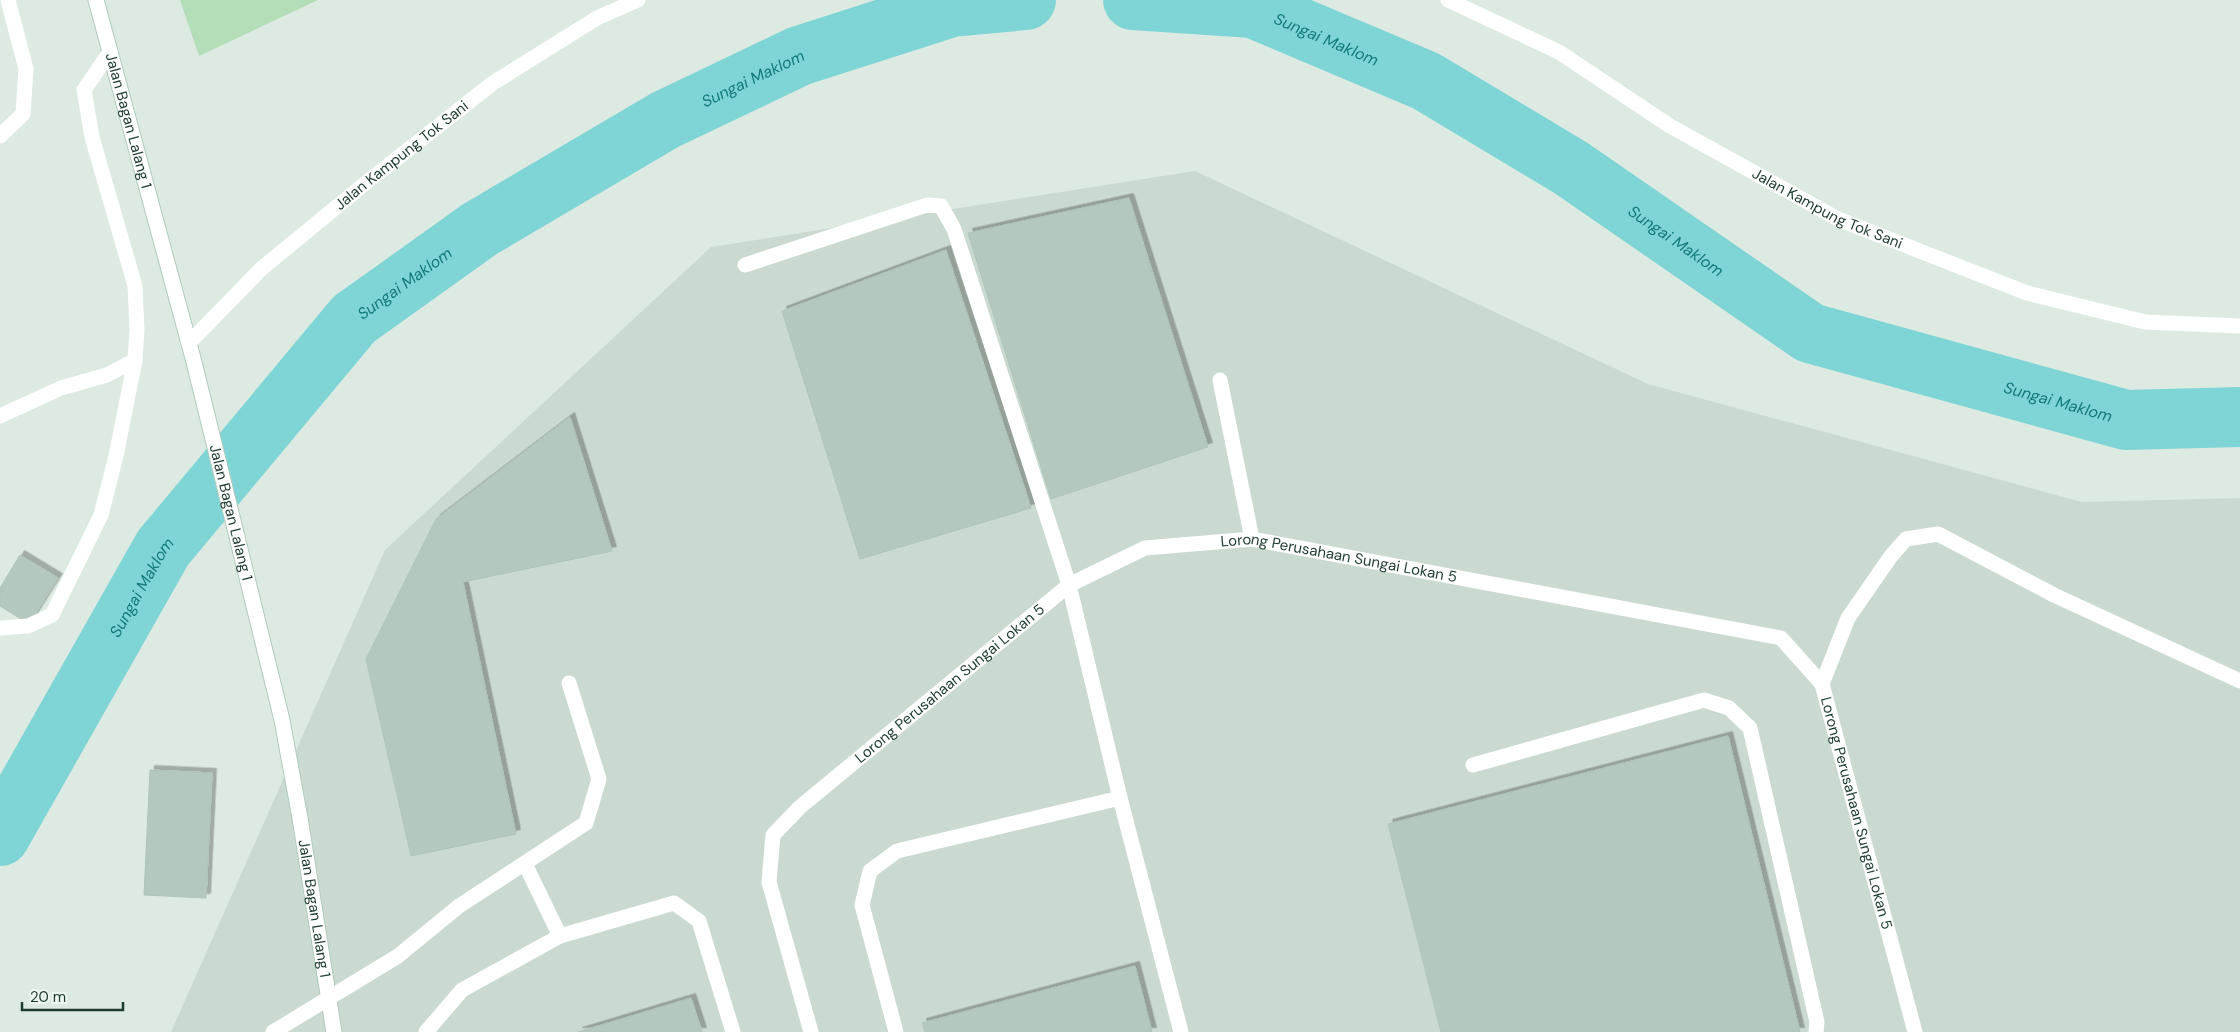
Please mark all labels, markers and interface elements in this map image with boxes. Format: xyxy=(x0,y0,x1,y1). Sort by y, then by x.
water label: Sungai Maklom xyxy=(1271,8,1382,70)
water label: Sungai Maklom xyxy=(698,45,808,112)
street label: Jalan Bagan Lalang 1 xyxy=(101,51,157,191)
street label: Jalan Kampung Tok Sani xyxy=(330,96,473,214)
street label: Jalan Kampung Tok Sani xyxy=(1749,163,1906,253)
water label: Sungai Maklom xyxy=(1624,200,1728,281)
water label: Sungai Maklom xyxy=(353,242,456,324)
water label: Sungai Maklom xyxy=(2002,376,2115,426)
street label: Jalan Bagan Lalang 1 xyxy=(205,442,257,583)
street label: Lorong Perusahaan Sungai Lokan 5 xyxy=(1220,529,1459,587)
water label: Sungai Maklom xyxy=(104,533,178,641)
street label: Lorong Perusahaan Sungai Lokan 5 xyxy=(851,599,1049,768)
street label: Lorong Perusahaan Sungai Lokan 5 xyxy=(1816,695,1897,932)
street label: Jalan Bagan Lalang 1 xyxy=(294,838,335,979)
scale bar xyxy=(22,980,124,1012)
text: 20 m xyxy=(30,987,66,1007)

